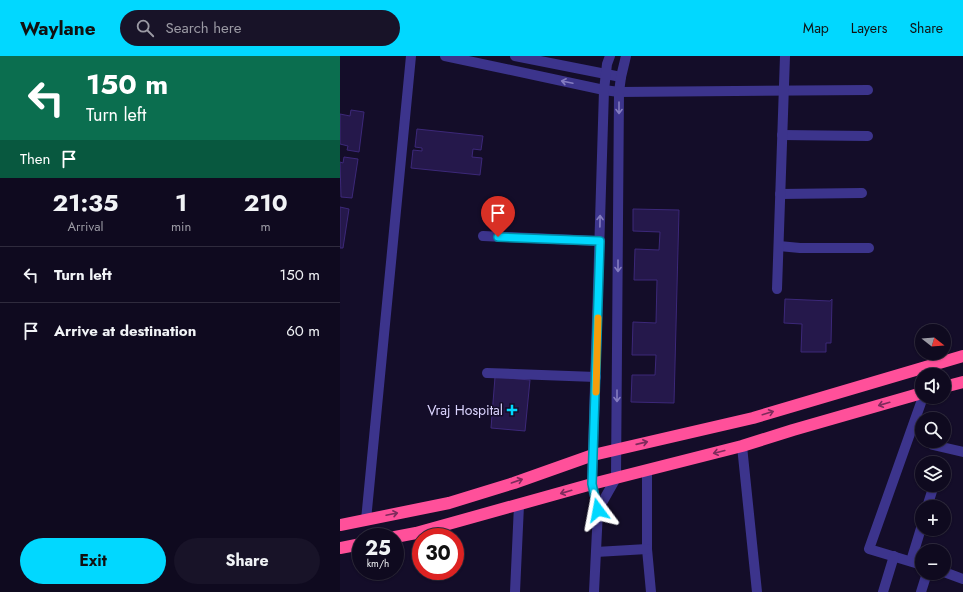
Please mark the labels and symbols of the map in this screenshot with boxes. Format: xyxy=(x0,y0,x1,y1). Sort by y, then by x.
one-way arrow xyxy=(561,77,574,85)
one-way arrow xyxy=(615,101,623,114)
pin xyxy=(481,196,515,237)
one-way arrow xyxy=(596,215,604,228)
one-way arrow xyxy=(614,259,622,272)
north arrow xyxy=(915,324,951,360)
one-way arrow xyxy=(613,389,621,402)
place label: Vraj Hospital xyxy=(427,400,503,420)
one-way arrow xyxy=(878,401,891,408)
marker: Vraj Hospital xyxy=(506,404,518,416)
one-way arrow xyxy=(761,409,774,416)
one-way arrow xyxy=(635,439,648,447)
one-way arrow xyxy=(713,449,726,456)
one-way arrow xyxy=(511,477,523,485)
one-way arrow xyxy=(560,489,573,496)
position arrow xyxy=(577,489,619,531)
one-way arrow xyxy=(385,510,398,518)
speed limit sign: 30 xyxy=(412,528,464,580)

